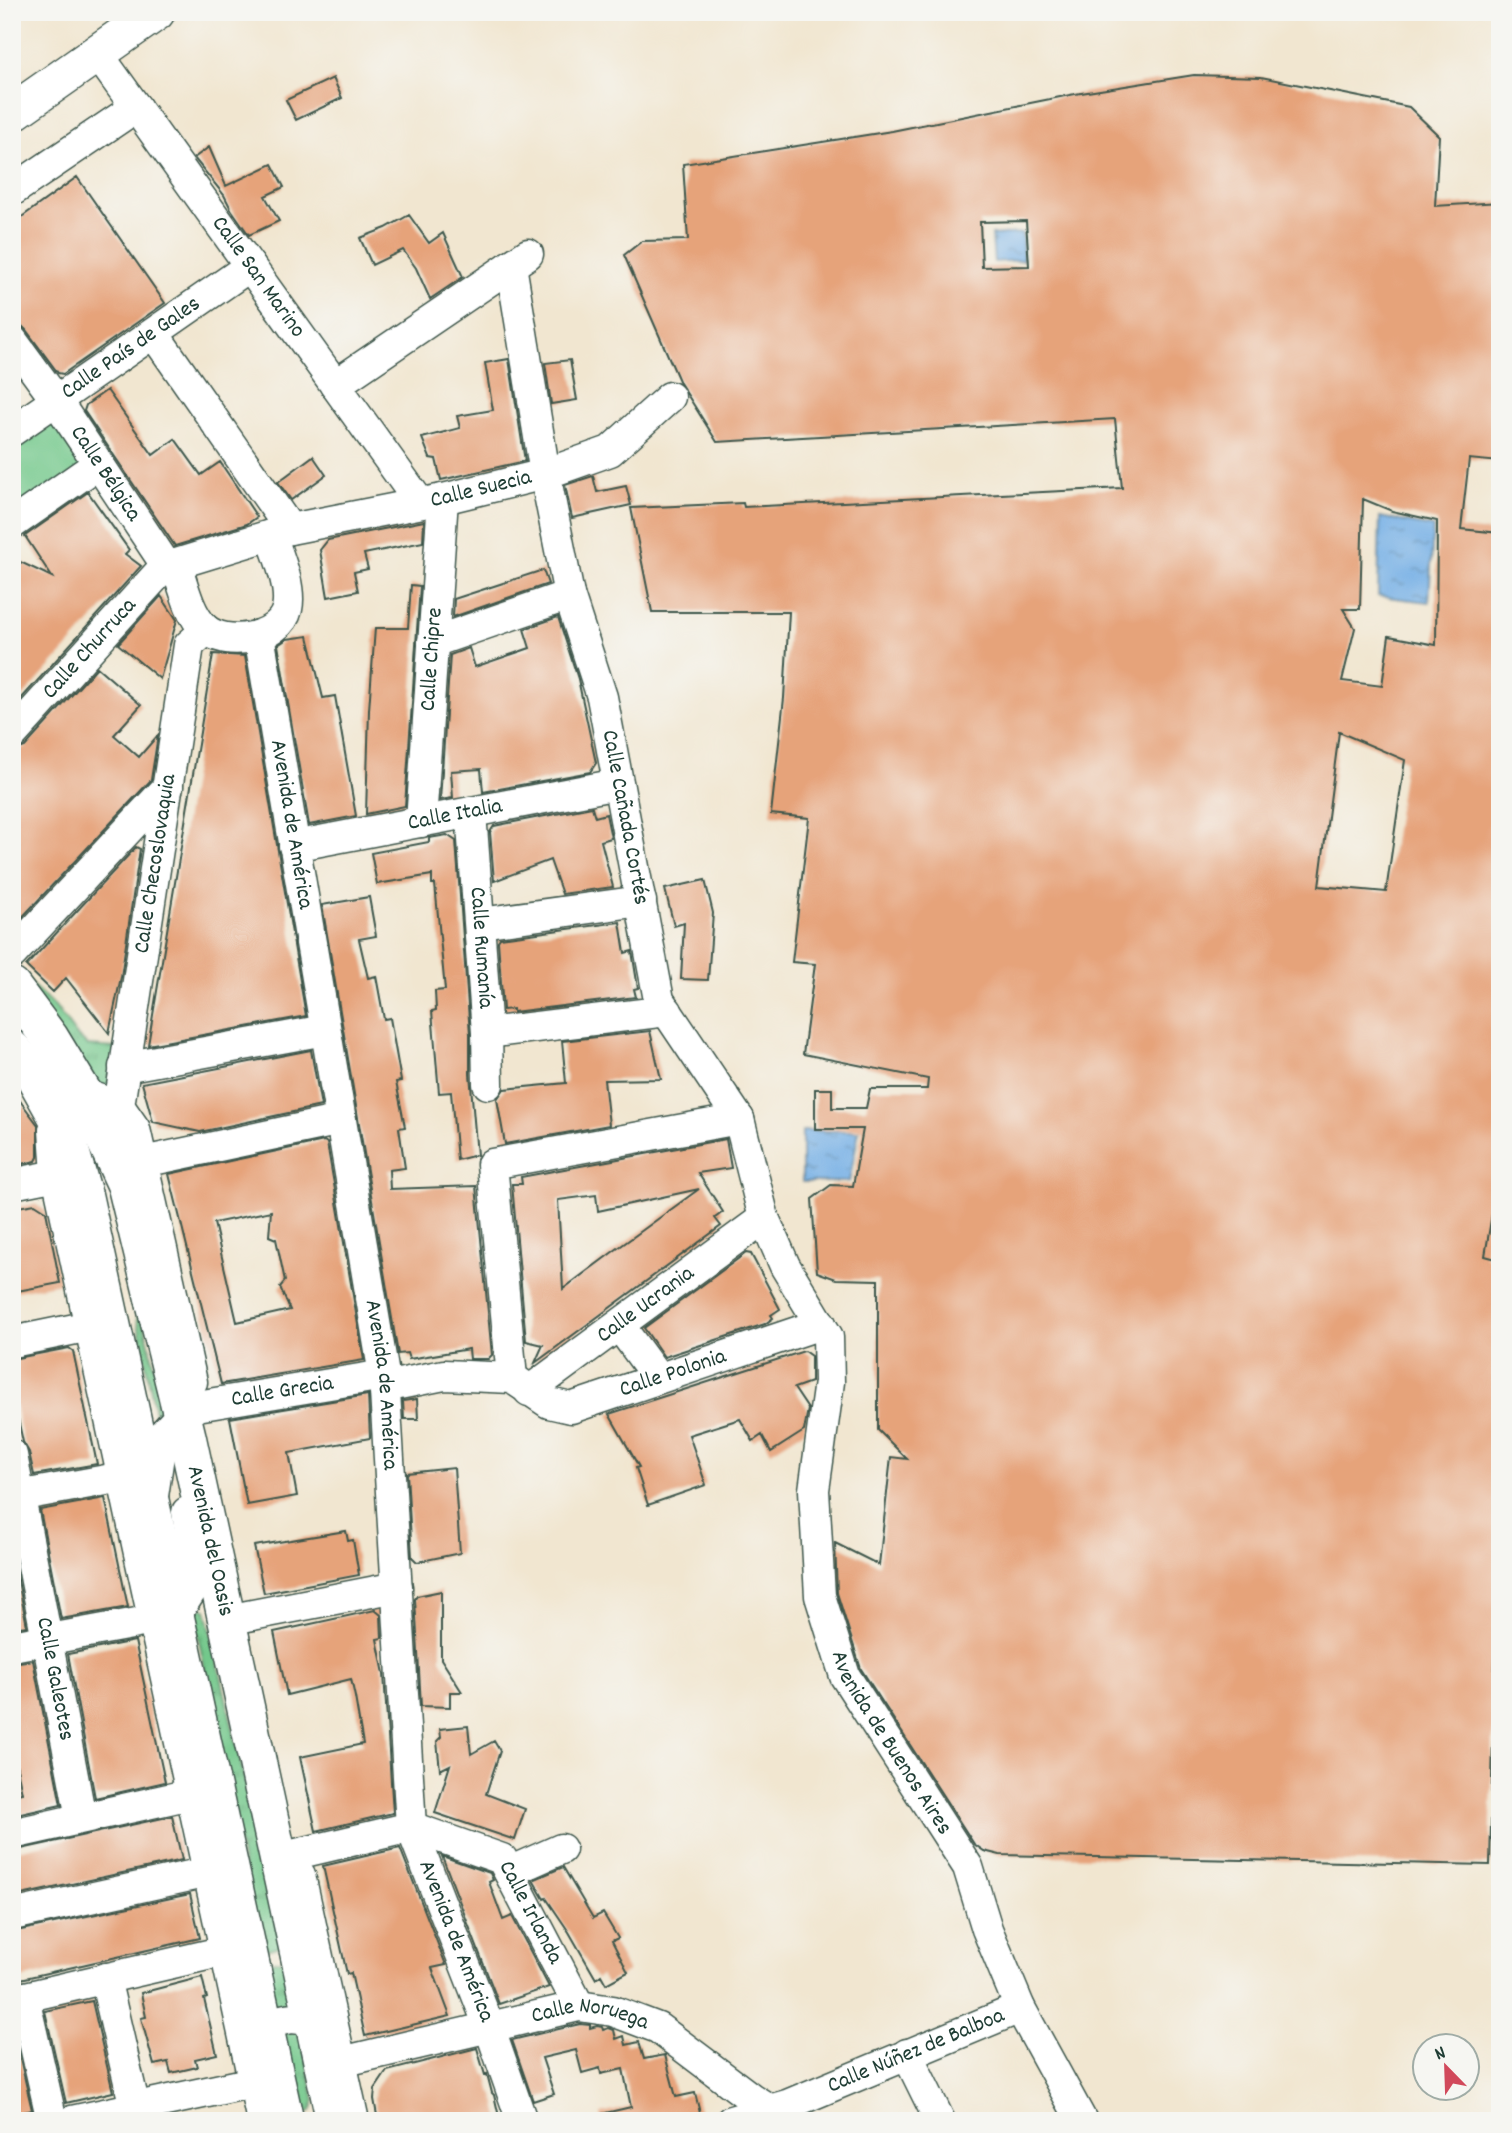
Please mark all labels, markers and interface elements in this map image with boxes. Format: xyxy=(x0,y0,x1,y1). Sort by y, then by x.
street label: Calle San Marino xyxy=(203,209,313,345)
street label: Calle País de Gales xyxy=(55,288,208,408)
street label: Calle Bélgica xyxy=(61,419,150,529)
street label: Calle Suecia xyxy=(428,461,536,518)
street label: Calle Churruca xyxy=(35,590,146,707)
street label: Calle Chipre xyxy=(412,606,452,712)
street label: Calle Cañada Cortés xyxy=(592,727,657,908)
street label: Avenida de América xyxy=(260,737,322,913)
street label: Calle Checoslovaquia xyxy=(126,771,186,956)
street label: Calle Italia xyxy=(405,790,506,840)
street label: Calle Rumanía xyxy=(460,886,502,1011)
street label: Calle Ucrania xyxy=(590,1257,702,1352)
street label: Avenida de América xyxy=(355,1297,406,1472)
street label: Calle Polonia xyxy=(615,1340,732,1407)
street label: Calle Grecia xyxy=(229,1367,337,1417)
street label: Avenida del Oasis xyxy=(177,1463,242,1619)
street label: Calle Galeotes xyxy=(27,1614,82,1744)
street label: Avenida de Buenos Aires xyxy=(822,1647,960,1842)
street label: Avenida de América xyxy=(409,1855,503,2028)
street label: Calle Irlanda xyxy=(489,1855,571,1971)
street label: Calle Noruega xyxy=(528,1990,655,2040)
street label: Calle Núñez de Balboa xyxy=(822,1999,1011,2103)
north arrow xyxy=(1410,2032,1480,2102)
text: N xyxy=(1431,2040,1450,2069)

